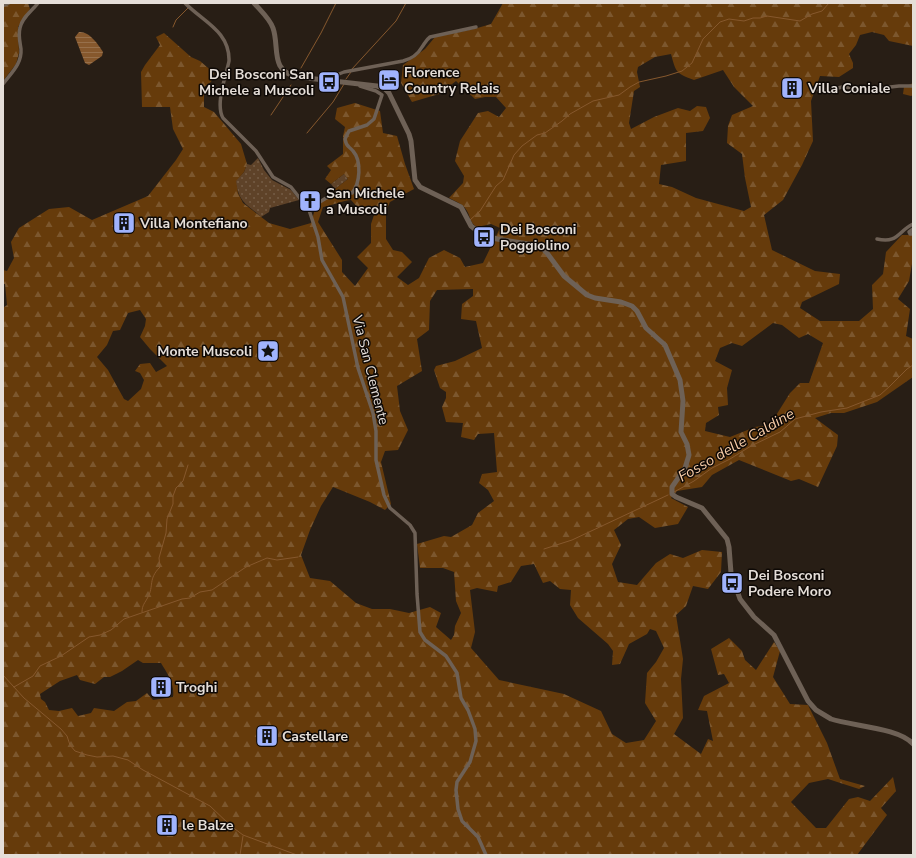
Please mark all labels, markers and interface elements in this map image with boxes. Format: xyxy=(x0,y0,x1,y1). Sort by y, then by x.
place label: Florence Country Relais xyxy=(404,63,500,98)
place label: Dei Bosconi San Michele a Muscoli xyxy=(199,65,314,100)
hotel icon: Florence Country Relais xyxy=(376,67,402,93)
bus stop icon: Dei Bosconi San Michele a Muscoli xyxy=(316,69,342,95)
building icon: Villa Coniale xyxy=(779,75,805,101)
place label: Villa Coniale xyxy=(807,79,891,98)
place label: San Michele a Muscoli xyxy=(326,184,405,219)
church icon: San Michele a Muscoli xyxy=(297,188,323,214)
building icon: Villa Montefiano xyxy=(111,210,137,236)
place label: Villa Montefiano xyxy=(139,214,248,233)
place label: Dei Bosconi Poggiolino xyxy=(500,220,576,255)
bus stop icon: Dei Bosconi Poggiolino xyxy=(471,224,497,250)
street label: Via San Clemente xyxy=(347,312,393,427)
place icon: Monte Muscoli xyxy=(255,338,281,364)
place label: Monte Muscoli xyxy=(157,342,252,361)
water label: Fosso delle Caldine xyxy=(674,404,798,486)
place label: Dei Bosconi Podere Moro xyxy=(748,566,831,601)
bus stop icon: Dei Bosconi Podere Moro xyxy=(719,570,745,596)
building icon: Troghi xyxy=(148,674,174,700)
place label: Troghi xyxy=(176,678,217,697)
building icon: Castellare xyxy=(254,723,280,749)
place label: Castellare xyxy=(282,727,349,746)
building icon: le Balze xyxy=(154,812,180,838)
place label: le Balze xyxy=(182,816,234,835)

